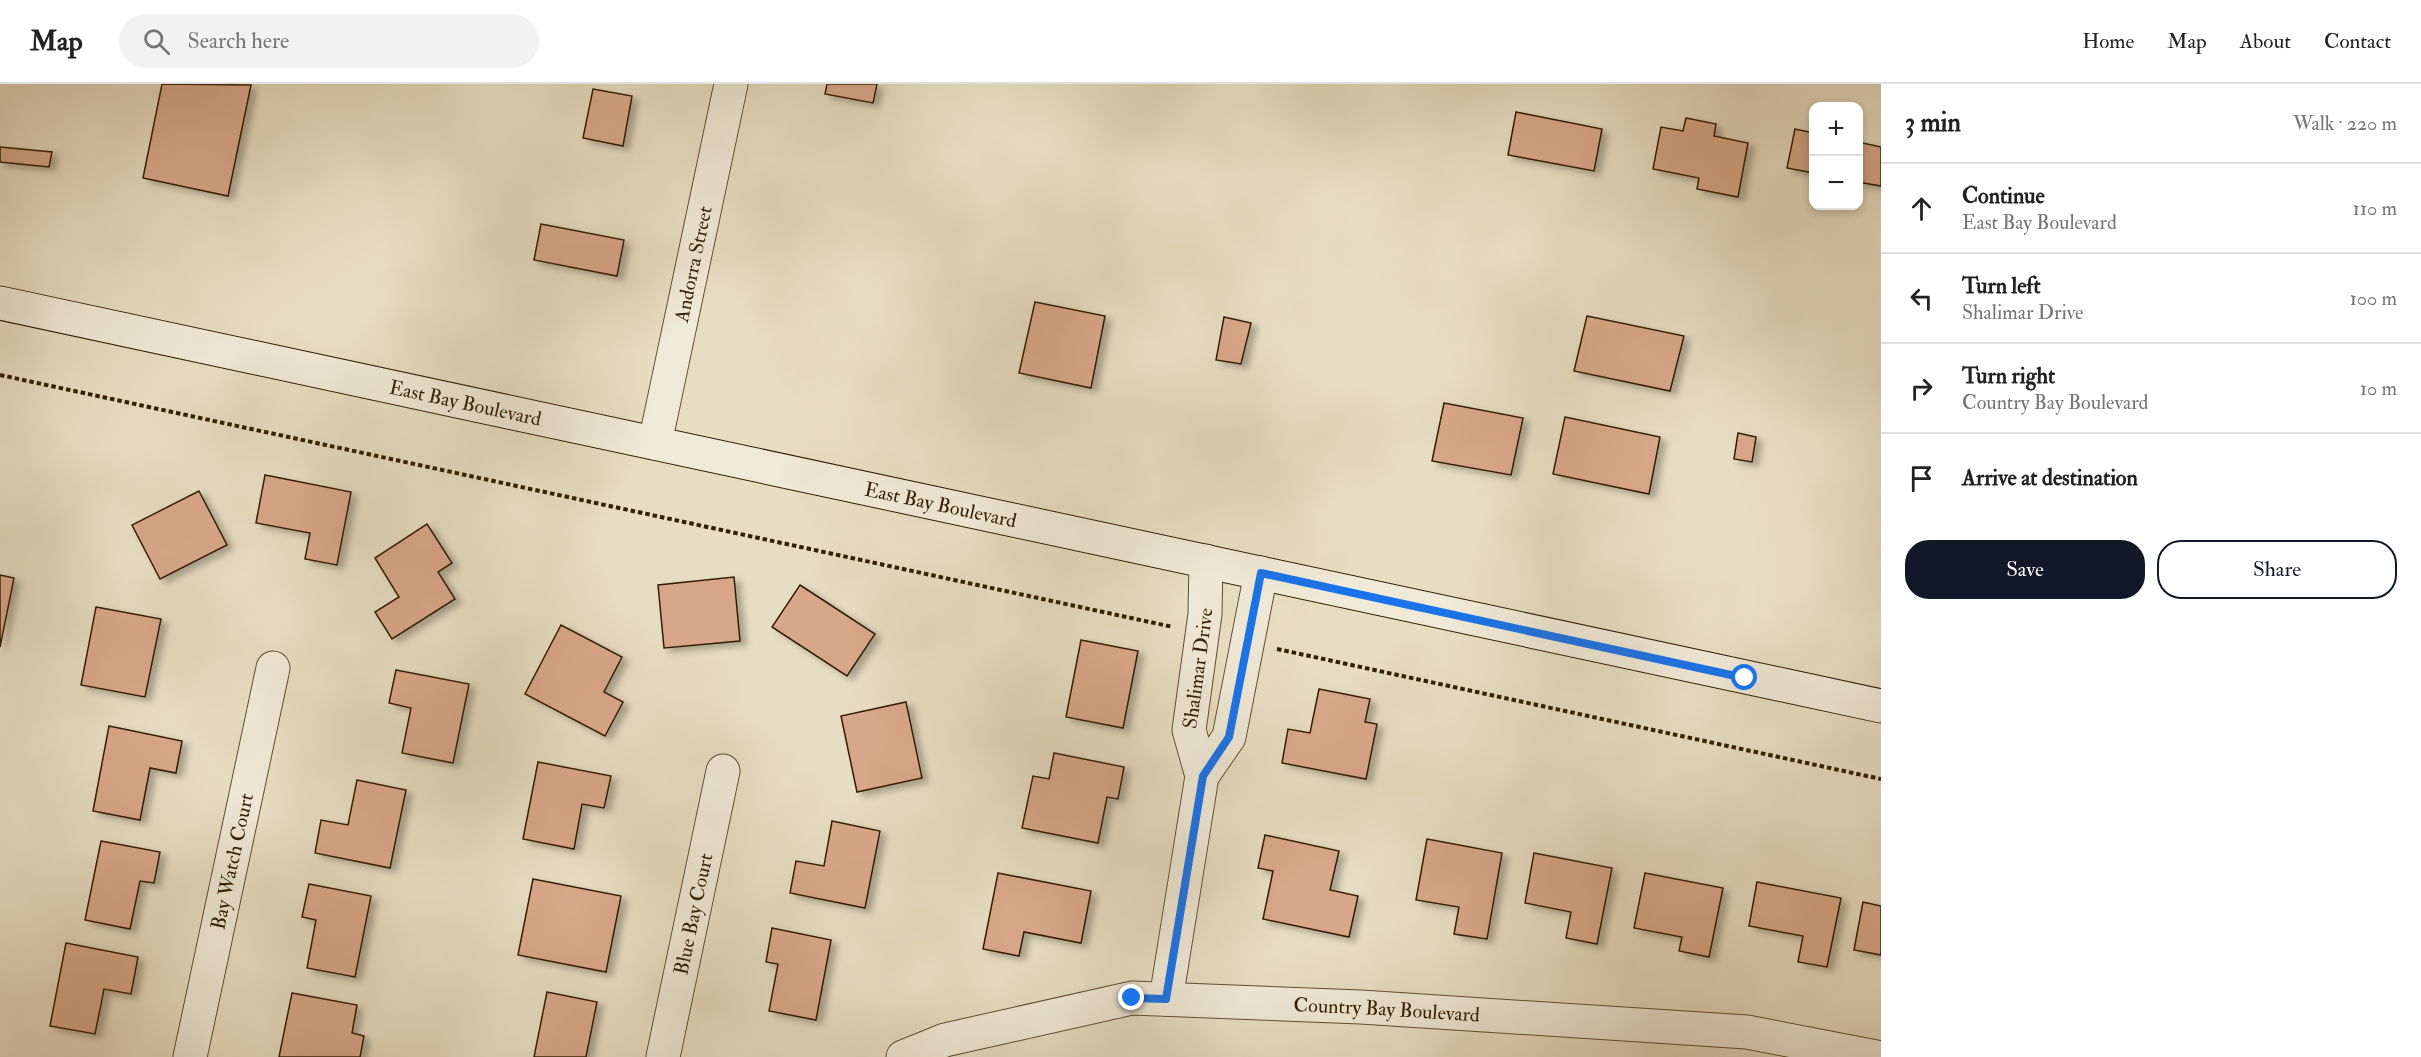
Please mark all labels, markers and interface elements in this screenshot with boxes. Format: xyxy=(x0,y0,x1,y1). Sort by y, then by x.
search box xyxy=(119,14,539,68)
text: Map xyxy=(30,24,83,59)
icon: search xyxy=(140,25,173,58)
text: Search here xyxy=(188,27,289,55)
text: Home xyxy=(2082,28,2134,55)
text: Map xyxy=(2167,28,2207,55)
text: About xyxy=(2240,28,2291,55)
text: Contact xyxy=(2324,28,2391,55)
map controls xyxy=(1809,102,1863,210)
button: + xyxy=(1809,102,1863,156)
text: 3 min xyxy=(1905,107,1961,139)
text: Walk · 220 m xyxy=(2293,111,2397,136)
button: − xyxy=(1809,156,1863,210)
text: Continue xyxy=(1962,182,2045,210)
icon: ahead xyxy=(1905,192,1938,225)
text: 110 m xyxy=(2353,196,2397,221)
street label: Andorra Street xyxy=(668,203,717,325)
text: East Bay Boulevard xyxy=(1962,210,2117,235)
text: Turn left xyxy=(1962,272,2041,300)
icon: left xyxy=(1905,282,1938,315)
text: 100 m xyxy=(2350,286,2397,311)
text: Shalimar Drive xyxy=(1962,300,2083,325)
text: Turn right xyxy=(1962,362,2055,390)
icon: right xyxy=(1905,372,1938,405)
street label: East Bay Boulevard xyxy=(387,374,544,431)
text: 10 m xyxy=(2360,376,2397,401)
text: Country Bay Boulevard xyxy=(1962,390,2148,415)
icon: arrive xyxy=(1905,462,1938,495)
text: Arrive at destination xyxy=(1962,464,2138,492)
street label: East Bay Boulevard xyxy=(862,476,1019,533)
button: Save xyxy=(1905,540,2145,599)
button: Share xyxy=(2157,540,2397,599)
street label: Shalimar Drive xyxy=(1177,608,1218,730)
route start xyxy=(1731,664,1757,690)
street label: Bay Watch Court xyxy=(205,790,259,932)
street label: Blue Bay Court xyxy=(668,850,718,977)
route end xyxy=(1118,984,1144,1010)
street label: Country Bay Boulevard xyxy=(1293,992,1481,1027)

